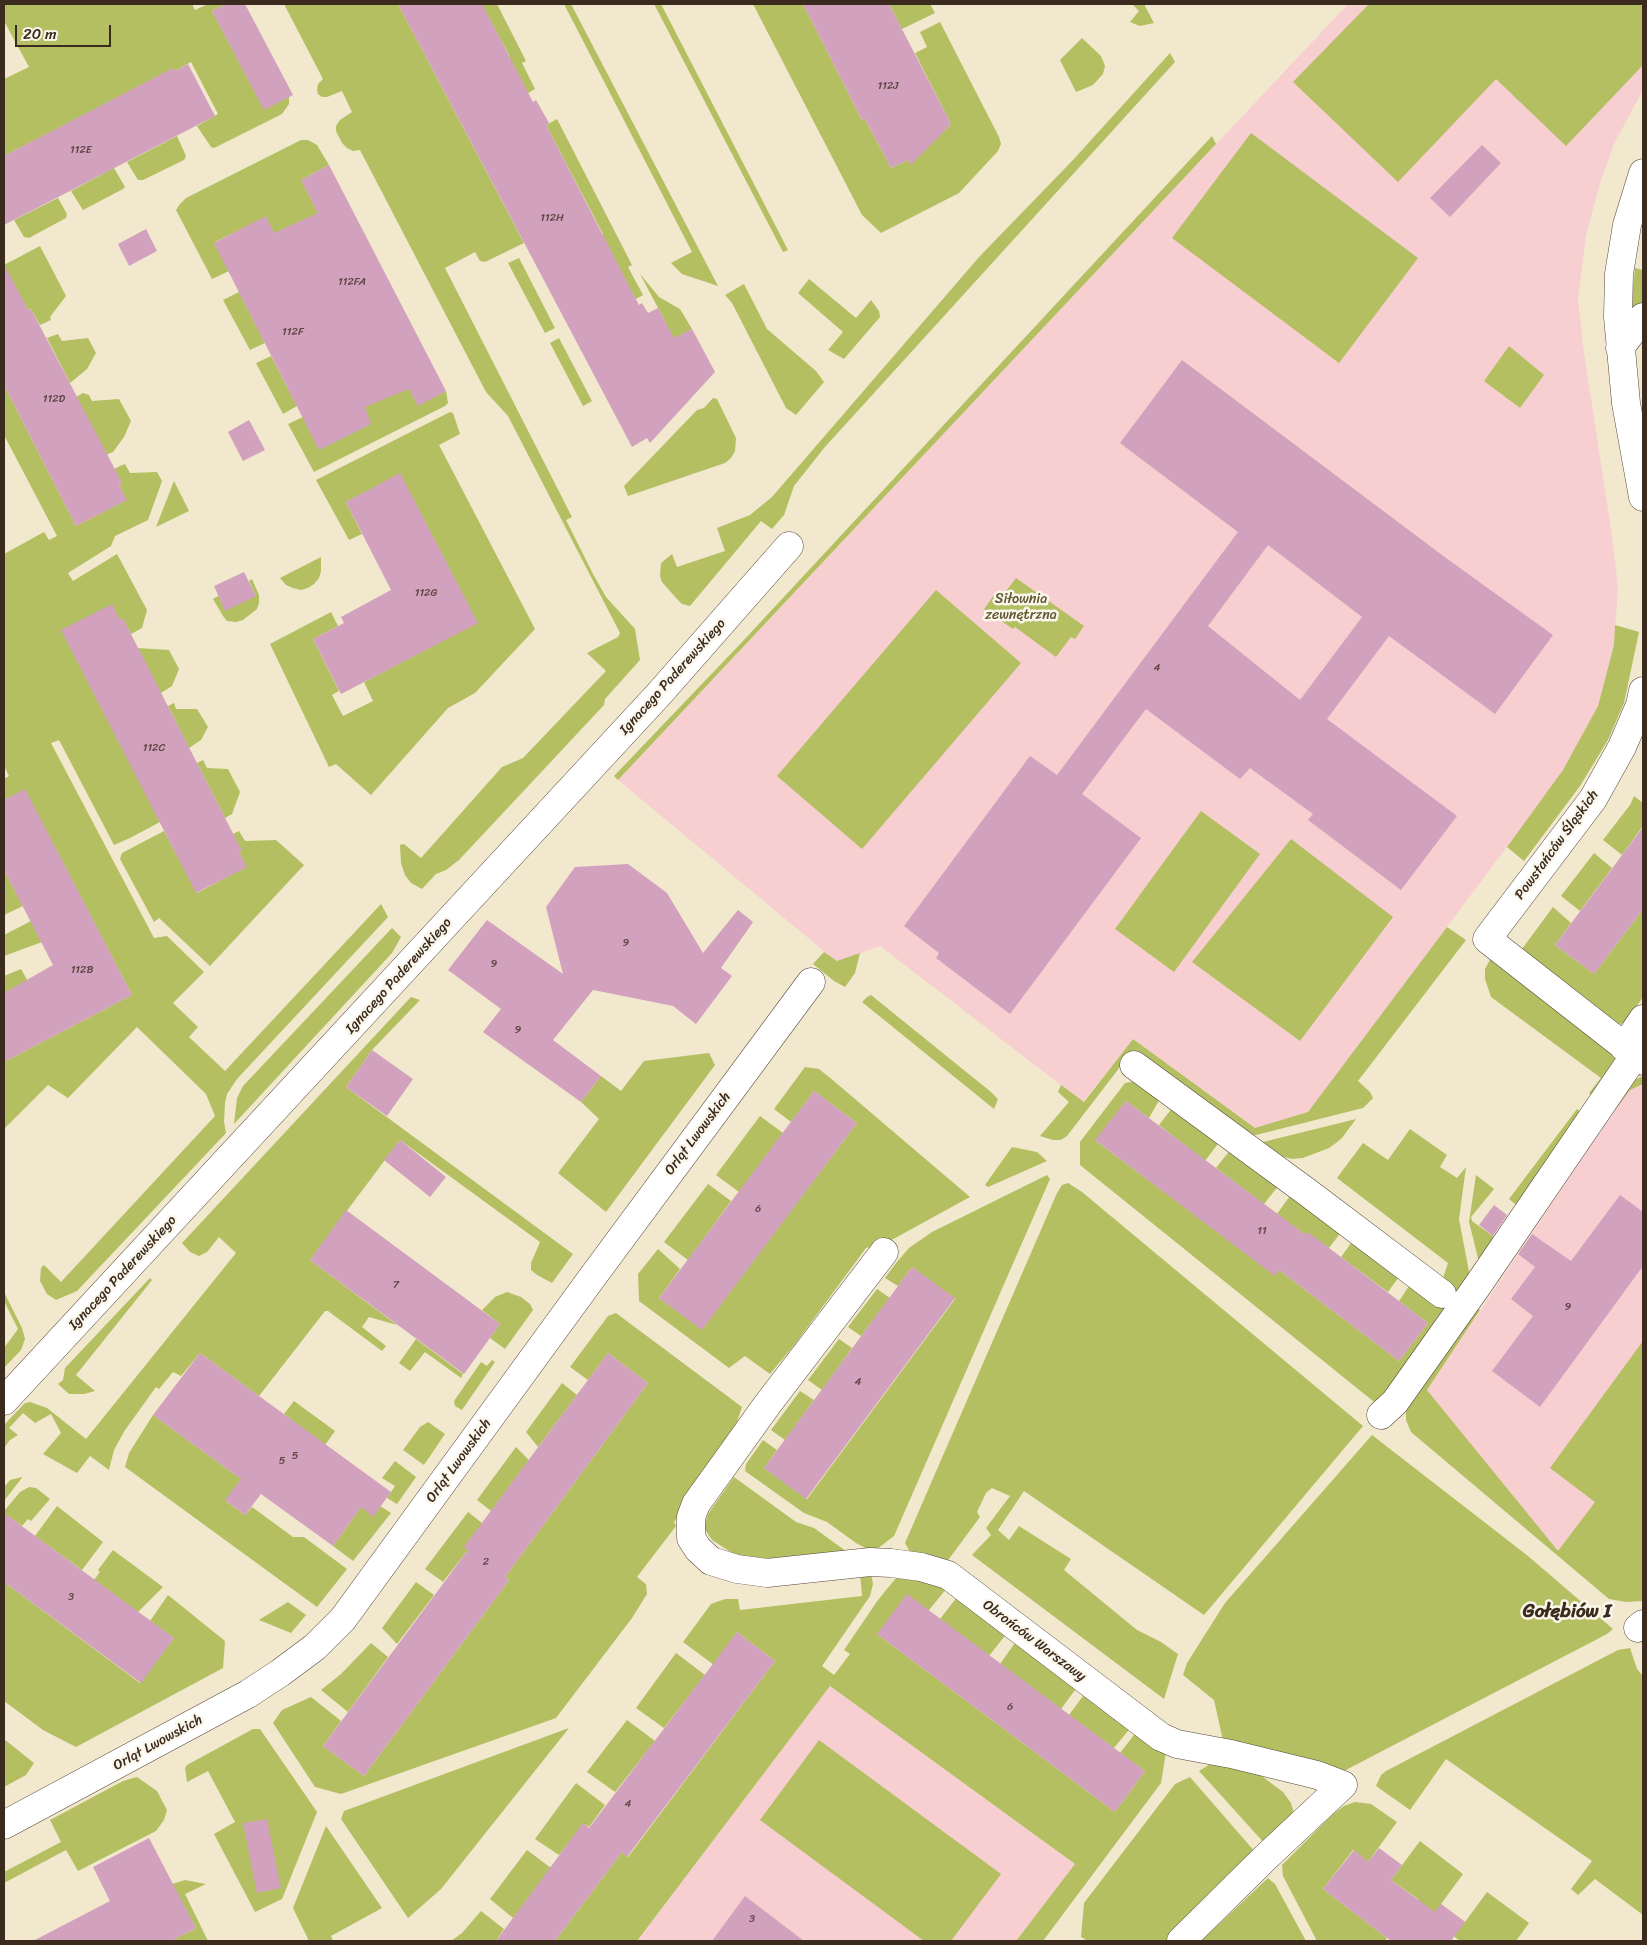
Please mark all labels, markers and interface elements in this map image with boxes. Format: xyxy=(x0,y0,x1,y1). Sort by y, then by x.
scale bar xyxy=(18,15,114,47)
text: 20 m xyxy=(23,21,57,47)
house number: 112J xyxy=(878,79,898,93)
house number: 112E xyxy=(70,143,92,157)
house number: 112H xyxy=(540,211,564,225)
house number: 112FA xyxy=(338,275,366,289)
house number: 112F xyxy=(282,325,304,339)
house number: 112D xyxy=(43,392,65,406)
house number: 112G xyxy=(415,586,437,600)
park label: Siłownia zewnętrzna xyxy=(985,591,1057,624)
street label: Ignacego Paderewskiego xyxy=(617,616,729,738)
house number: 4 xyxy=(1154,661,1160,675)
house number: 112C xyxy=(143,741,165,755)
street label: Powstańców Śląskich xyxy=(1512,787,1602,903)
street label: Ignacego Paderewskiego xyxy=(343,915,455,1037)
house number: 9 xyxy=(623,936,629,950)
house number: 9 xyxy=(491,957,497,971)
house number: 112B xyxy=(71,963,93,977)
house number: 9 xyxy=(515,1023,521,1037)
street label: Orląt Lwowskich xyxy=(661,1089,735,1179)
house number: 6 xyxy=(755,1202,761,1216)
street label: Ignacego Paderewskiego xyxy=(66,1212,180,1334)
house number: 11 xyxy=(1257,1224,1267,1238)
house number: 7 xyxy=(393,1278,399,1292)
house number: 9 xyxy=(1565,1300,1571,1314)
house number: 4 xyxy=(855,1375,861,1389)
street label: Orląt Lwowskich xyxy=(423,1416,495,1506)
house number: 5 xyxy=(292,1449,298,1463)
house number: 5 xyxy=(279,1454,285,1468)
house number: 2 xyxy=(483,1555,489,1569)
house number: 3 xyxy=(68,1590,74,1604)
street label: Obrońców Warszawy xyxy=(979,1597,1089,1685)
district label: Gołębiów I xyxy=(1523,1601,1611,1623)
house number: 6 xyxy=(1007,1700,1013,1714)
street label: Orląt Lwowskich xyxy=(110,1712,206,1774)
house number: 4 xyxy=(625,1797,631,1811)
house number: 3 xyxy=(749,1912,755,1926)

